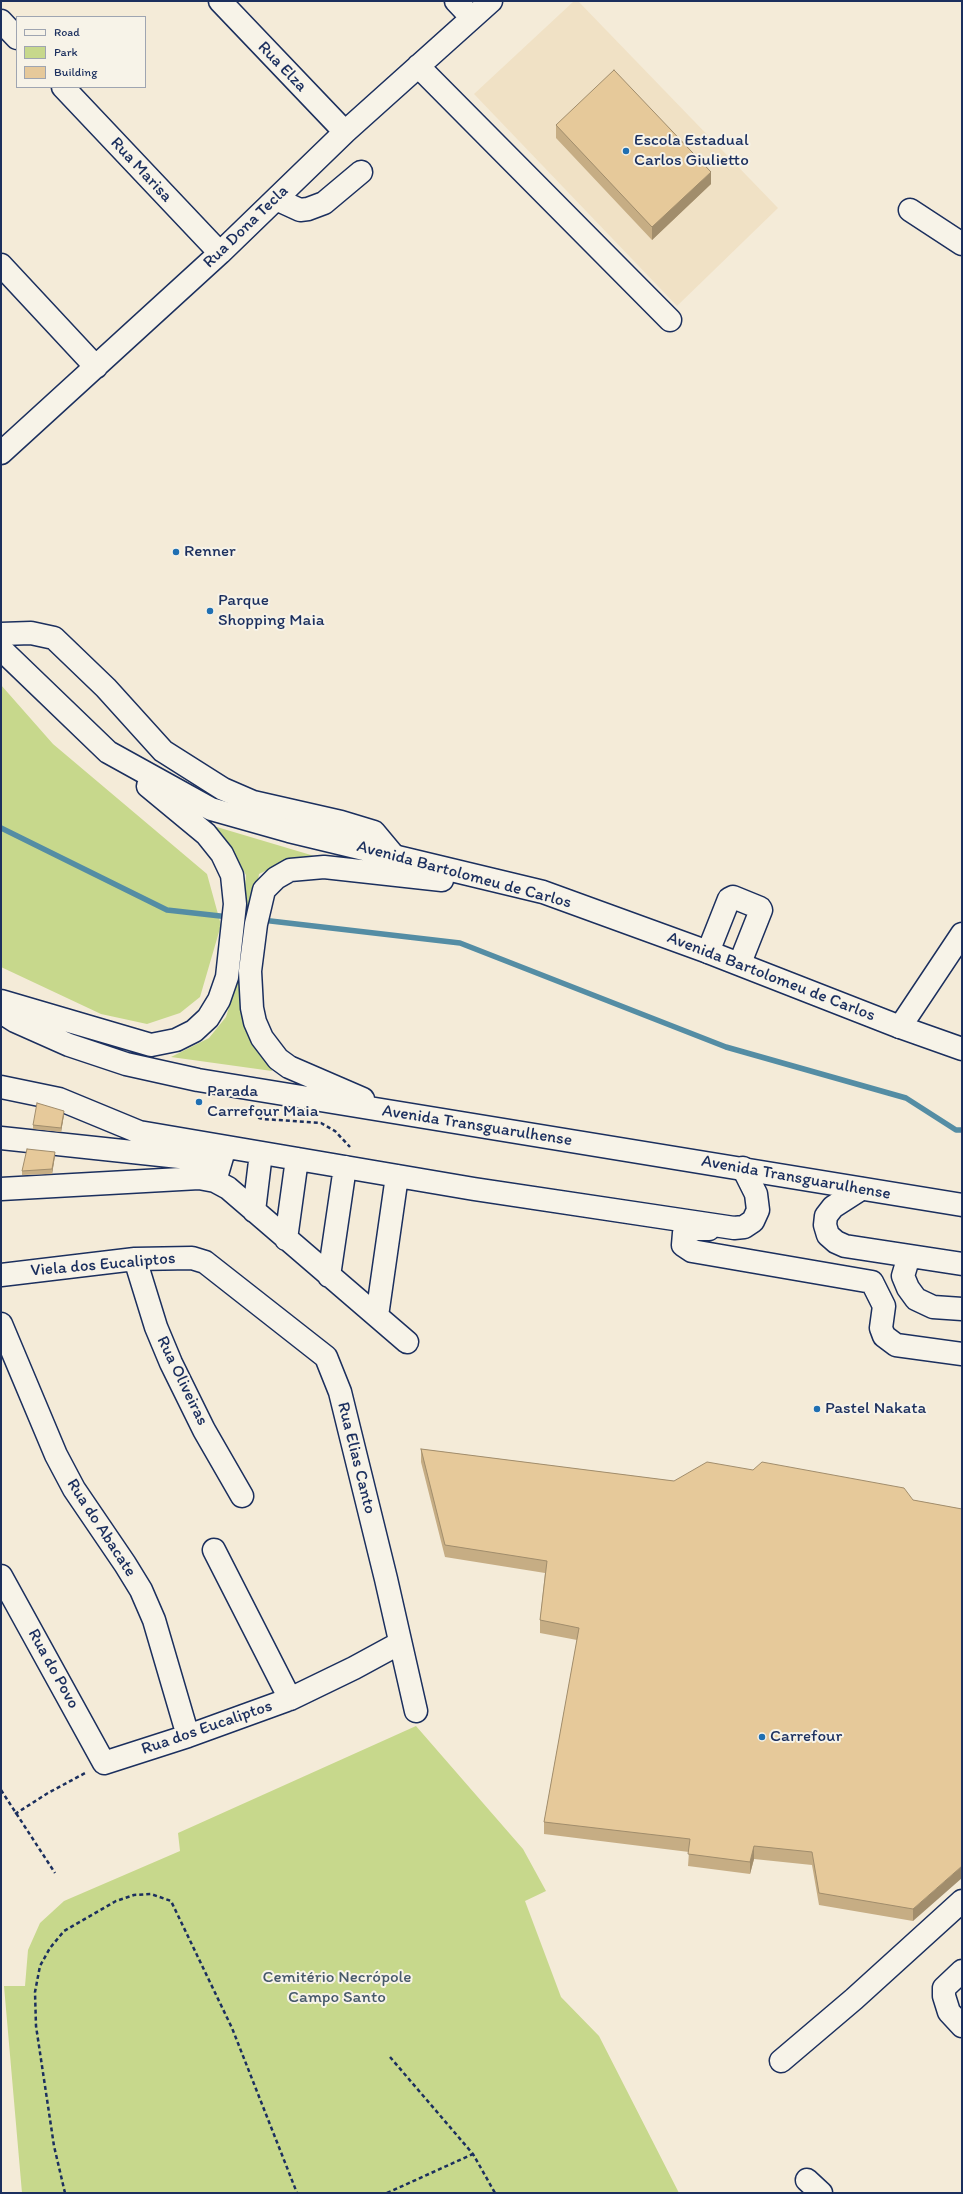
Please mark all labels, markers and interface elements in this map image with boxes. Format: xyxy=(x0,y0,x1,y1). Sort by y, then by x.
legend xyxy=(16,16,146,88)
text: Road xyxy=(54,25,80,39)
street label: Rua Elza xyxy=(253,37,311,97)
text: Park xyxy=(54,45,78,59)
text: Building xyxy=(54,65,97,79)
place label: Escola Estadual Carlos Giulietto xyxy=(634,131,749,171)
street label: Rua Marisa xyxy=(106,133,176,207)
marker: Escola Estadual Carlos Giulietto xyxy=(621,146,631,156)
street label: Rua Dona Tecla xyxy=(199,181,293,273)
place label: Renner xyxy=(184,542,236,562)
marker: Renner xyxy=(171,547,181,557)
place label: Parque Shopping Maia xyxy=(218,591,325,631)
marker: Parque Shopping Maia xyxy=(205,606,215,616)
street label: Avenida Bartolomeu de Carlos xyxy=(354,837,574,913)
street label: Avenida Bartolomeu de Carlos xyxy=(664,928,878,1026)
place label: Parada Carrefour Maia xyxy=(207,1082,318,1122)
marker: Parada Carrefour Maia xyxy=(194,1097,204,1107)
street label: Avenida Transguarulhense xyxy=(381,1101,573,1151)
street label: Avenida Transguarulhense xyxy=(700,1151,892,1205)
street label: Viela dos Eucaliptos xyxy=(30,1249,176,1281)
street label: Rua Oliveiras xyxy=(152,1333,212,1429)
place label: Pastel Nakata xyxy=(825,1399,926,1419)
street label: Rua Elias Canto xyxy=(332,1400,380,1516)
marker: Pastel Nakata xyxy=(812,1404,822,1414)
street label: Rua do Abacate xyxy=(62,1475,140,1581)
street label: Rua do Povo xyxy=(23,1625,83,1713)
street label: Rua dos Eucaliptos xyxy=(139,1696,275,1760)
place label: Carrefour xyxy=(770,1727,842,1747)
marker: Carrefour xyxy=(757,1732,767,1742)
park label: Cemitério Necrópole Campo Santo xyxy=(262,1968,412,2008)

